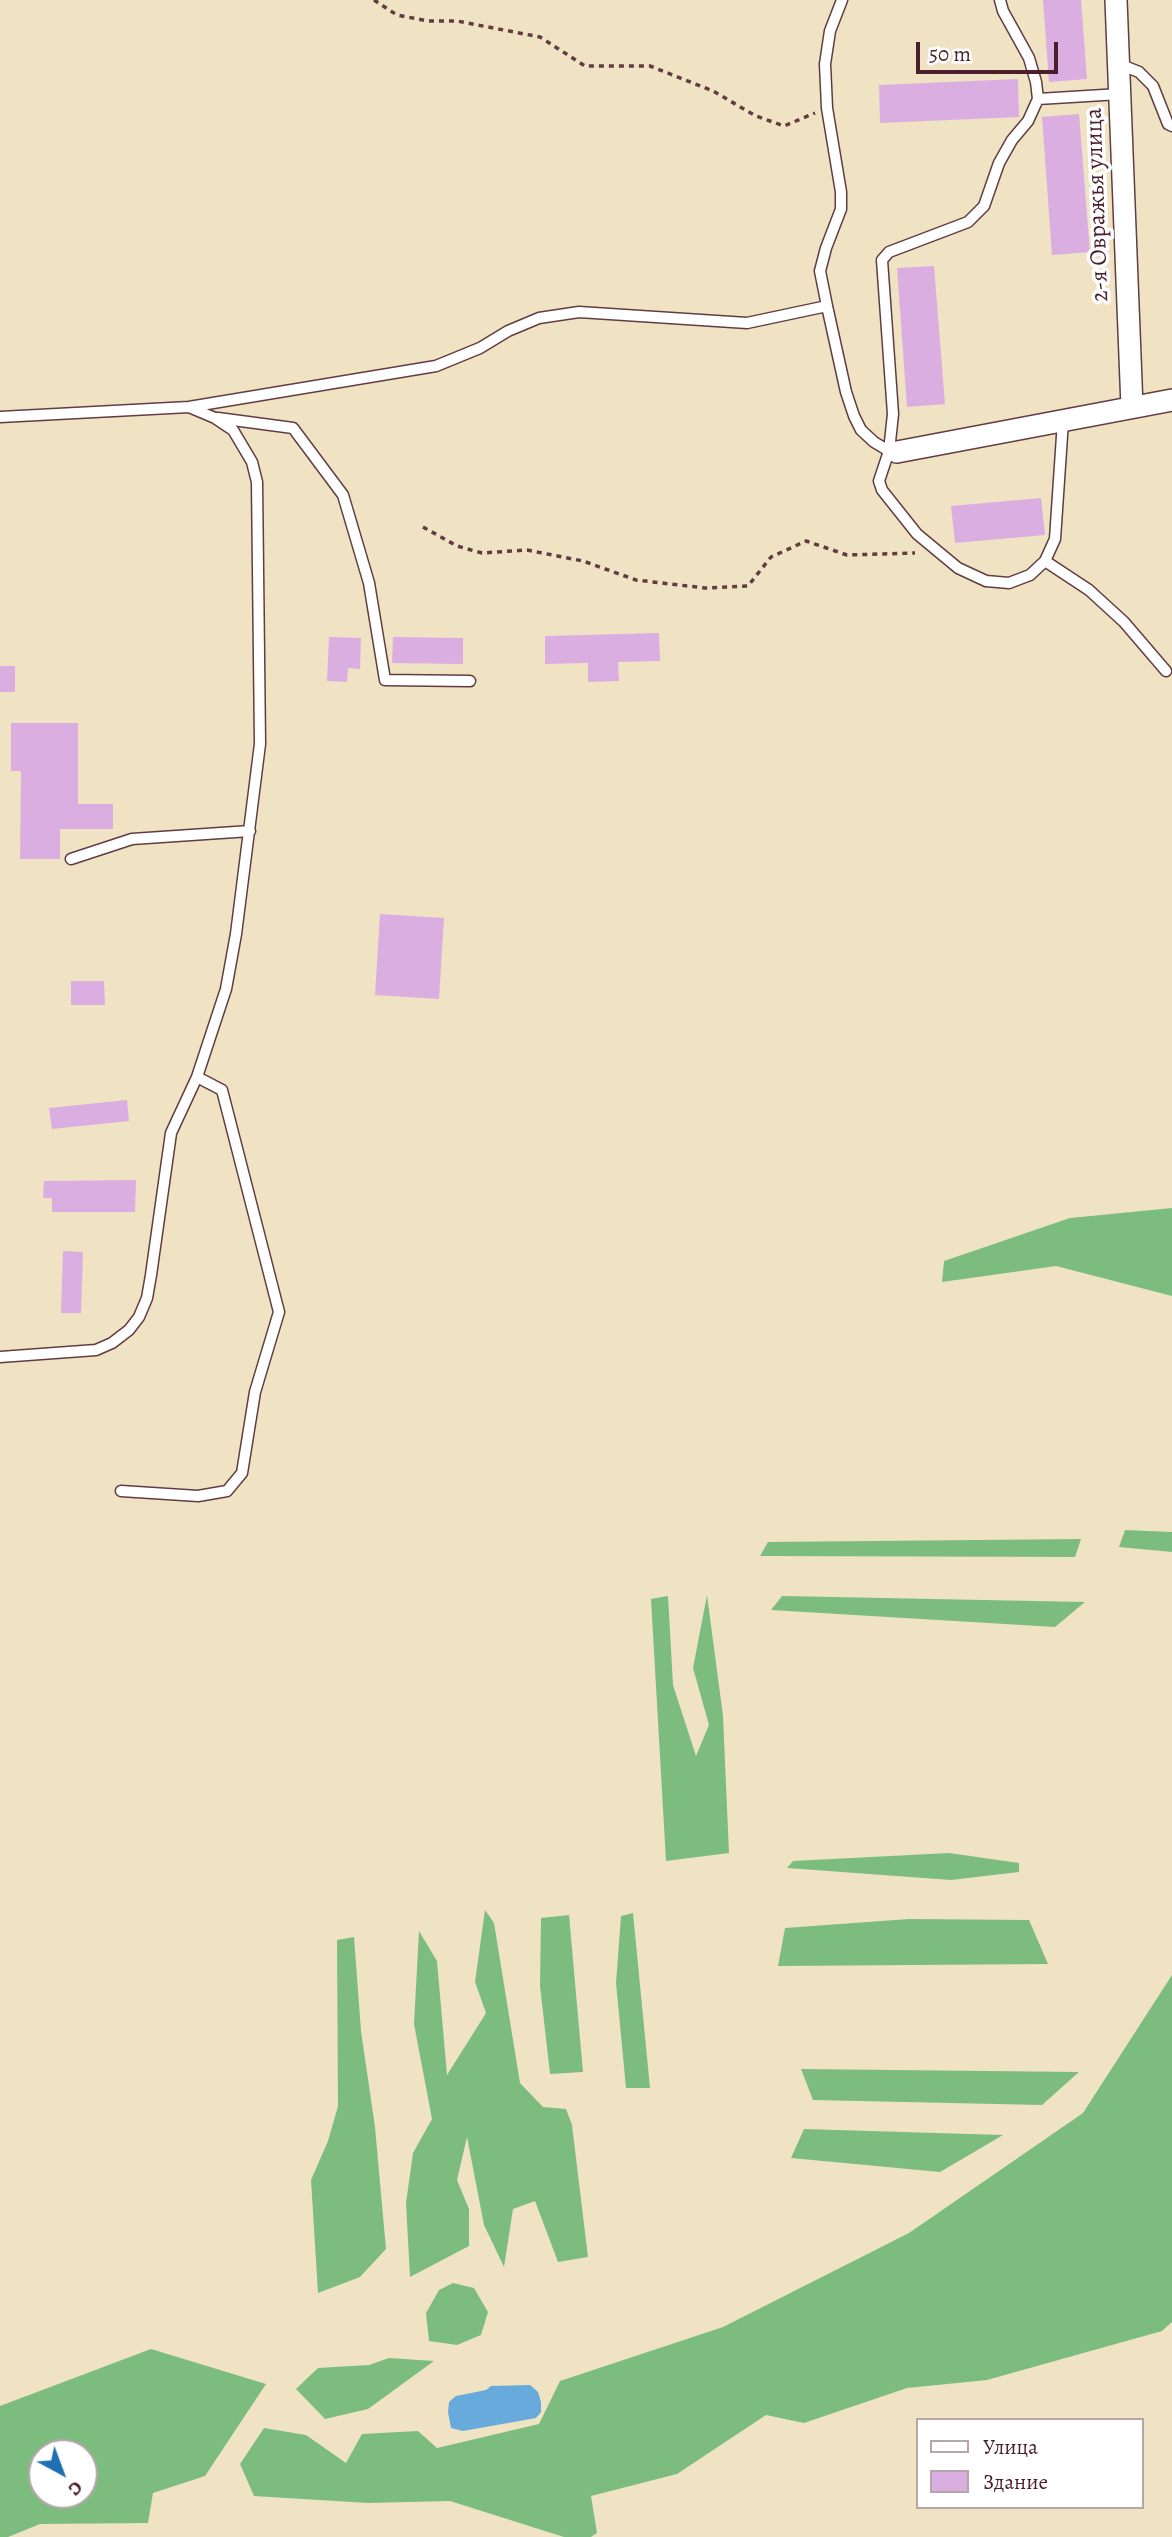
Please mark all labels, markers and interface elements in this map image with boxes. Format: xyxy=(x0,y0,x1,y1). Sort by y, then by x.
scale bar xyxy=(920,28,1062,72)
text: 50 m xyxy=(929,40,971,68)
street label: 2-я Овражья улица xyxy=(1080,107,1116,303)
legend xyxy=(916,2418,1144,2509)
text: Улица xyxy=(983,2433,1038,2461)
north arrow xyxy=(28,2439,98,2509)
text: Здание xyxy=(983,2468,1048,2496)
text: С xyxy=(63,2475,88,2502)

